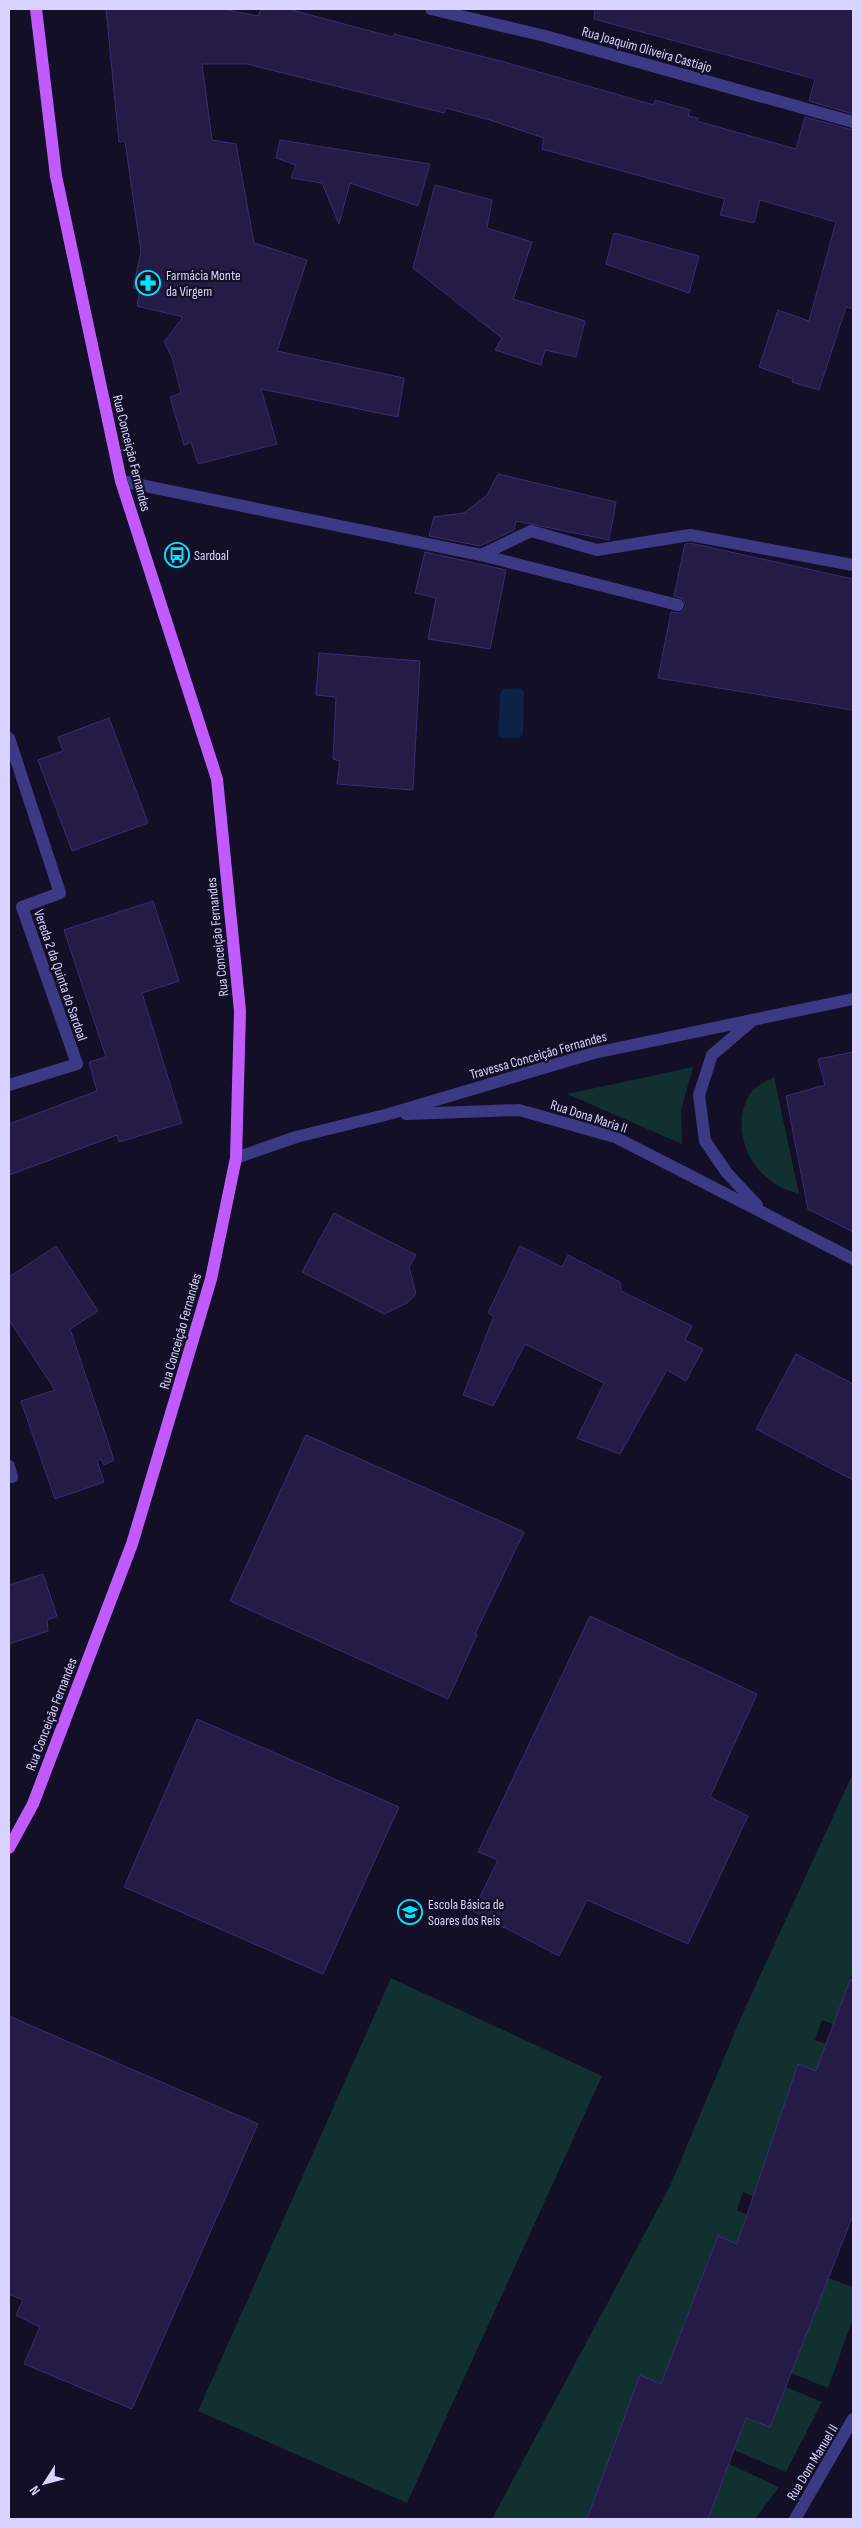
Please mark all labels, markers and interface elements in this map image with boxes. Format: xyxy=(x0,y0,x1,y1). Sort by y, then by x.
street label: Rua Joaquim Oliveira Castiajo xyxy=(580,23,714,76)
place label: Farmácia Monte da Virgem xyxy=(166,267,241,300)
pharmacy icon: Farmácia Monte da Virgem xyxy=(135,270,161,296)
street label: Rua Conceição Fernandes xyxy=(109,393,154,513)
bus stop icon: Sardoal xyxy=(164,542,190,568)
place label: Sardoal xyxy=(194,547,229,564)
street label: Rua Conceição Fernandes xyxy=(203,877,232,997)
street label: Vereda 2 da Quinta do Sardoal xyxy=(30,907,91,1043)
street label: Travessa Conceição Fernandes xyxy=(468,1028,609,1083)
street label: Rua Dona Maria II xyxy=(548,1096,629,1137)
street label: Rua Conceição Fernandes xyxy=(156,1271,205,1391)
street label: Rua Conceição Fernandes xyxy=(22,1655,81,1773)
place label: Escola Básica de Soares dos Reis xyxy=(428,1896,504,1929)
school or university icon: Escola Básica de Soares dos Reis xyxy=(397,1899,423,1925)
street label: Rua Dom Manuel II xyxy=(783,2421,842,2503)
north arrow xyxy=(20,2458,70,2508)
text: N xyxy=(26,2482,44,2498)

